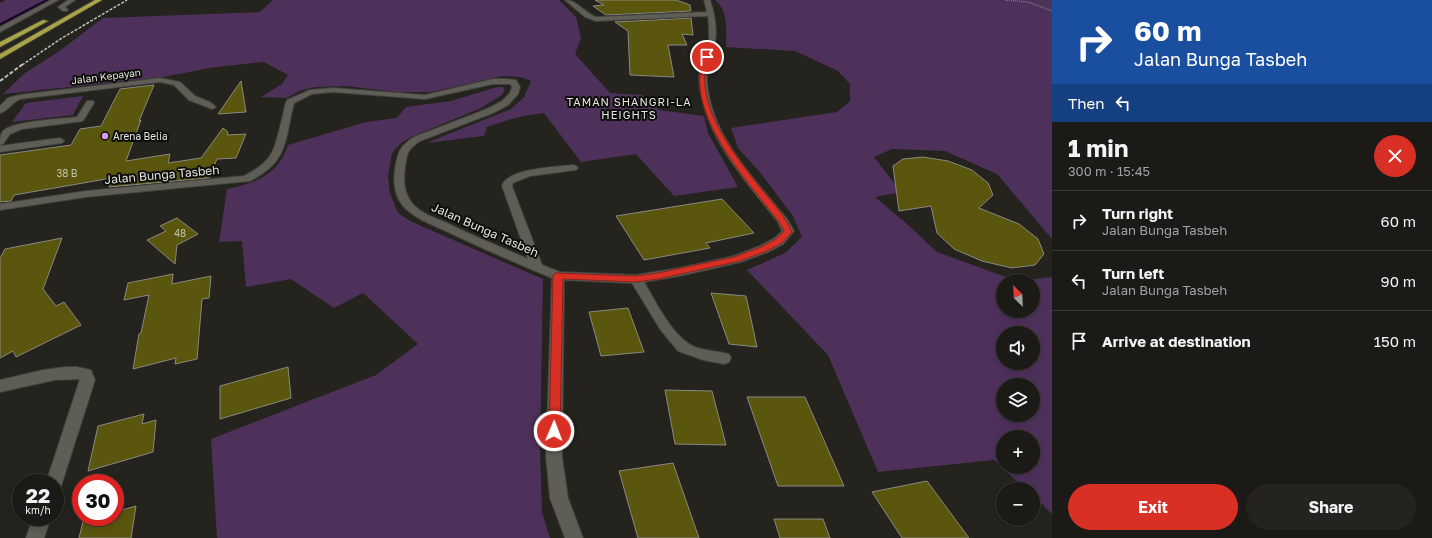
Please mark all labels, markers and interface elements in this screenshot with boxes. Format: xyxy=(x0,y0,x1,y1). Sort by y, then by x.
text: 60 m xyxy=(1134,14,1201,47)
icon: right xyxy=(1068,16,1120,68)
pin xyxy=(690,40,724,74)
icon: arrive xyxy=(696,46,718,68)
text: Jalan Bunga Tasbeh xyxy=(1134,48,1307,70)
street label: Jalan Kepayan xyxy=(71,66,141,86)
icon: left xyxy=(1112,92,1134,114)
text: Then xyxy=(1068,94,1104,112)
district label: TAMAN SHANGRI-LA HEIGHTS xyxy=(566,95,692,121)
place label: Arena Belia xyxy=(113,130,168,142)
marker: Arena Belia xyxy=(100,131,110,141)
text: 1 min xyxy=(1068,133,1128,162)
button: close xyxy=(1374,135,1416,177)
street label: Jalan Bunga Tasbeh xyxy=(104,162,220,187)
text: 300 m · 15:45 xyxy=(1068,163,1150,179)
house number: 38 B xyxy=(56,167,78,179)
street label: Jalan Bunga Tasbeh xyxy=(429,199,541,260)
text: Turn right xyxy=(1102,204,1173,222)
icon: right xyxy=(1068,210,1090,232)
text: 60 m xyxy=(1381,212,1416,230)
text: Jalan Bunga Tasbeh xyxy=(1102,222,1227,238)
house number: 48 xyxy=(174,227,186,239)
text: Turn left xyxy=(1102,264,1164,282)
icon: left xyxy=(1068,270,1090,292)
text: 90 m xyxy=(1381,272,1416,290)
north arrow xyxy=(996,274,1040,318)
map controls xyxy=(996,274,1040,526)
text: Jalan Bunga Tasbeh xyxy=(1102,282,1227,298)
button: sound xyxy=(996,326,1040,370)
icon: arrive xyxy=(1068,330,1090,352)
text: Arrive at destination xyxy=(1102,332,1251,350)
text: 150 m xyxy=(1374,332,1416,350)
button: layers xyxy=(996,378,1040,422)
position arrow xyxy=(533,410,575,452)
button: + xyxy=(996,430,1040,474)
speed limit sign: 30 xyxy=(72,474,124,526)
button: − xyxy=(996,482,1040,526)
text: 22 xyxy=(26,483,50,507)
button: Exit xyxy=(1068,484,1238,530)
button: Share xyxy=(1246,484,1416,530)
text: km/h xyxy=(25,504,51,516)

